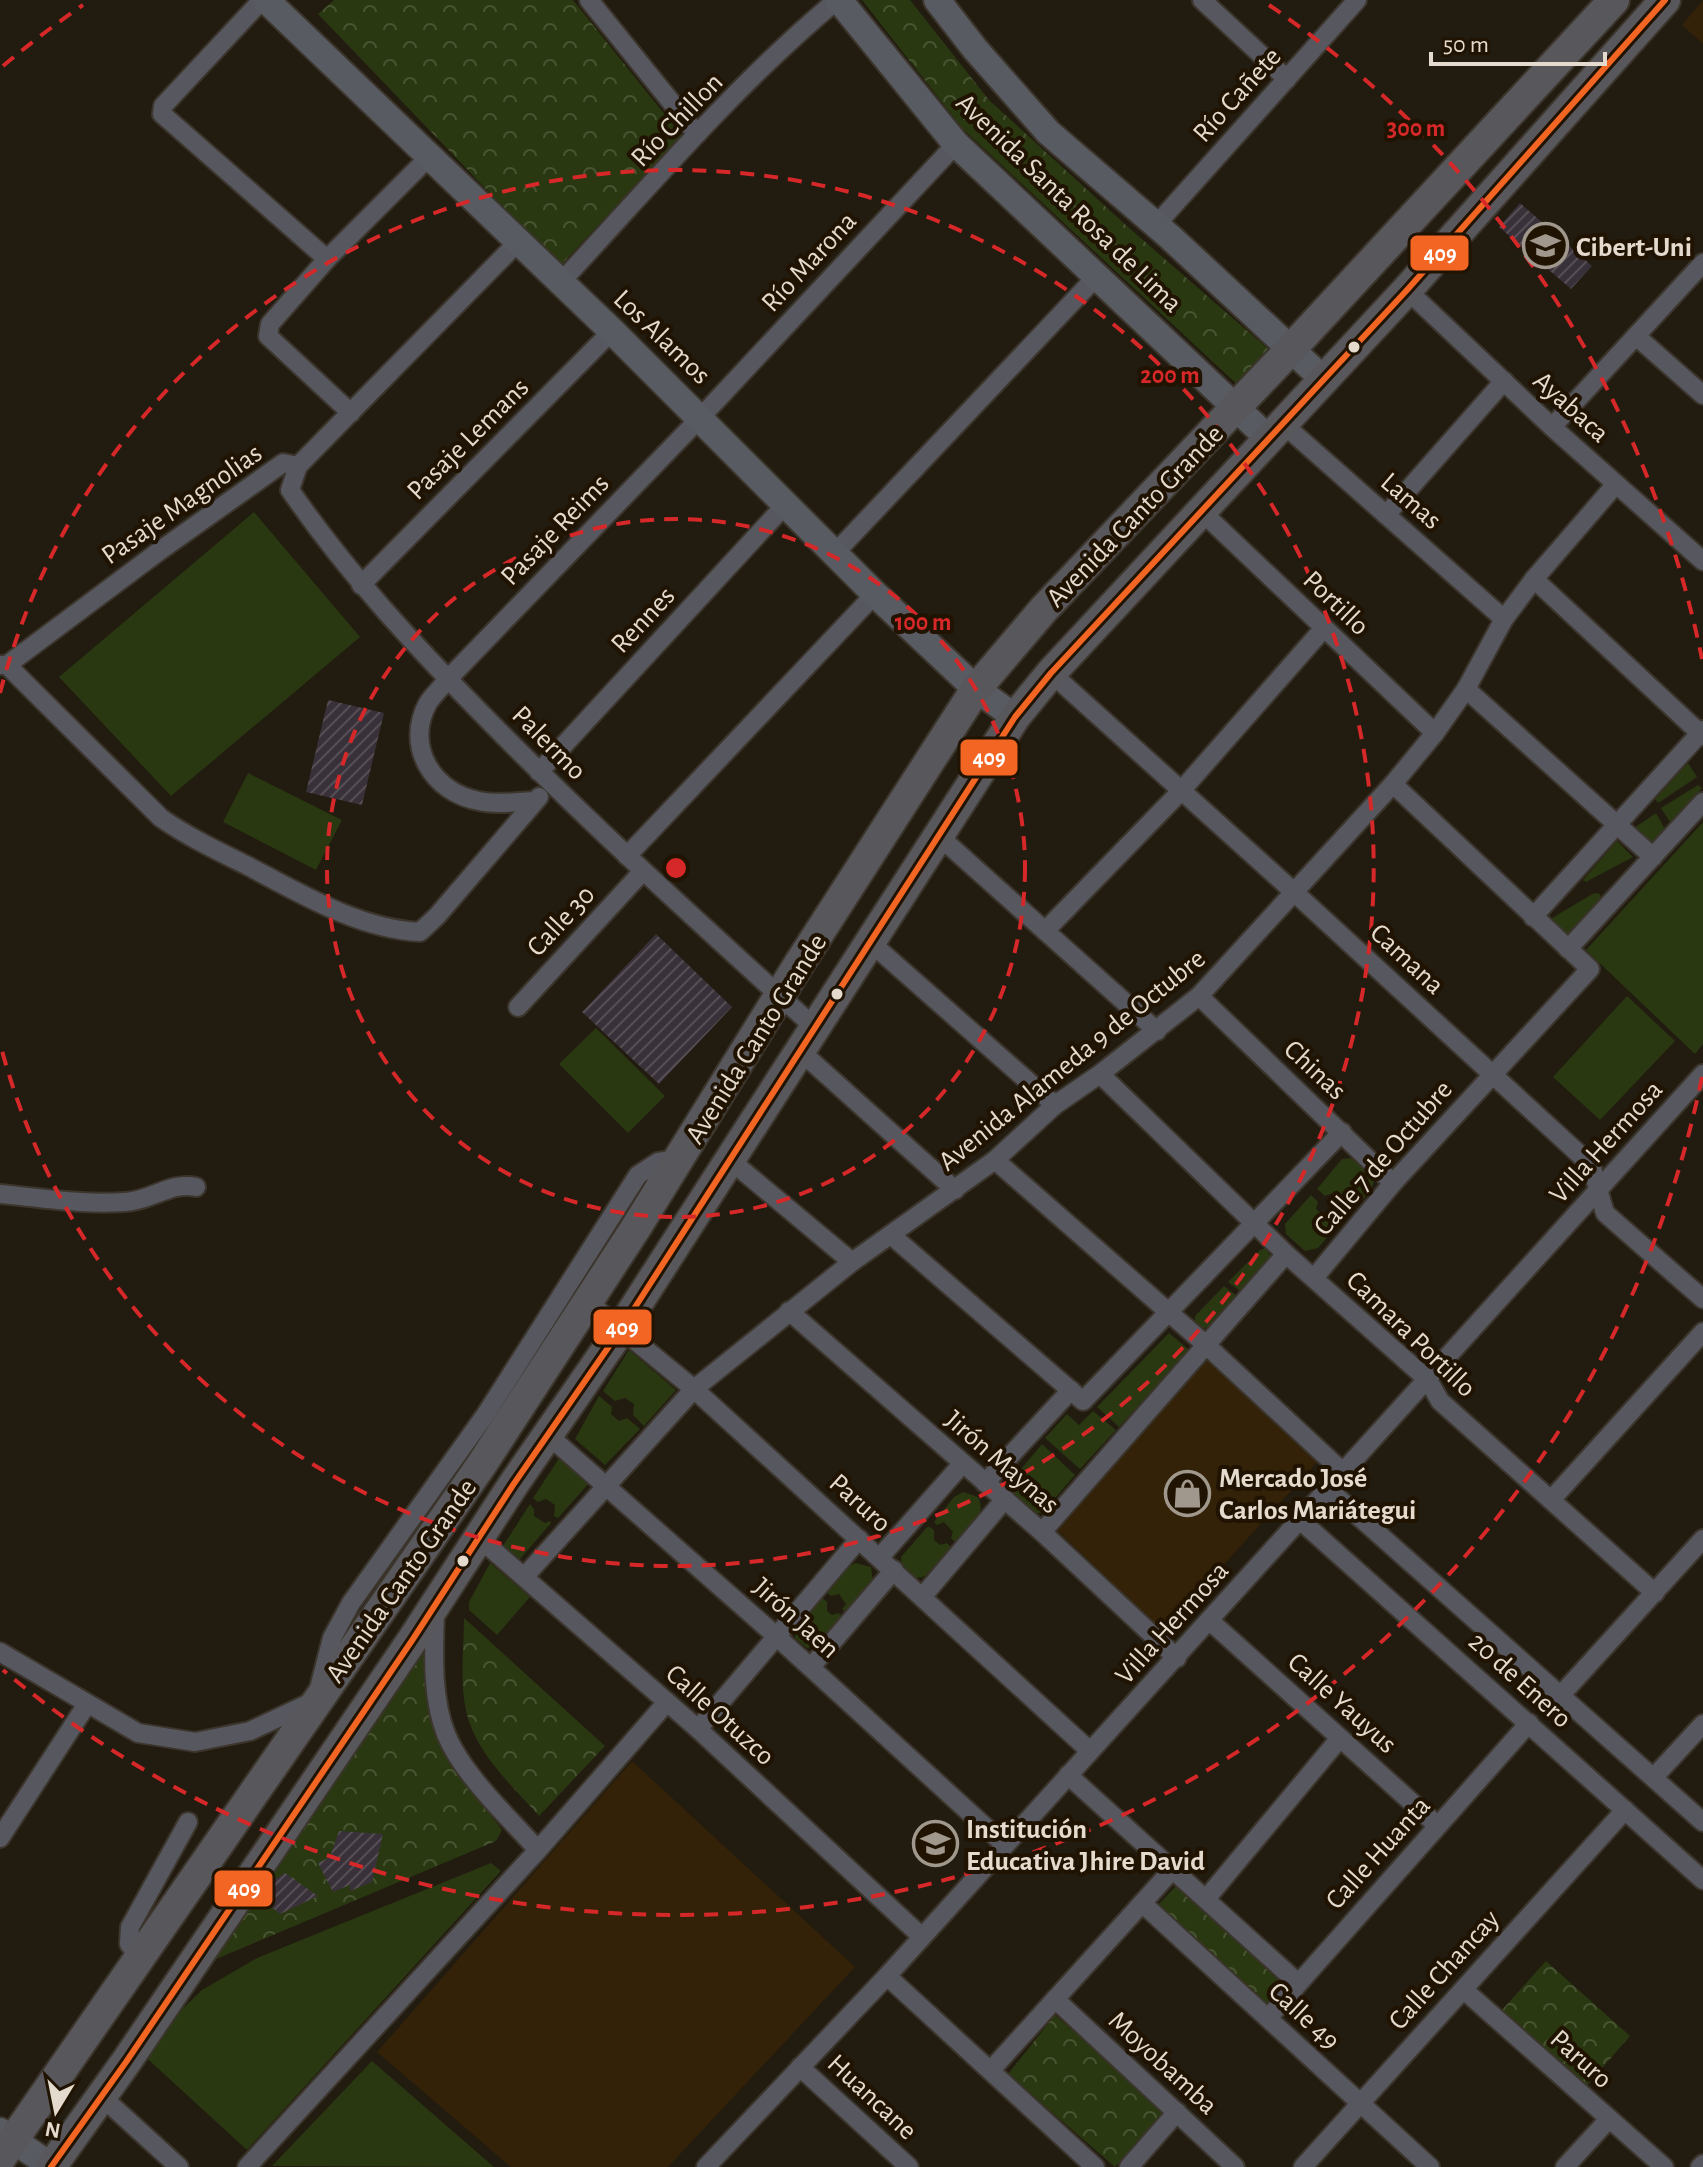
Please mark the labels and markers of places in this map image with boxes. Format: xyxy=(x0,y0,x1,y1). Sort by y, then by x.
school or university icon: Cibert-Uni xyxy=(1521,222,1569,270)
place label: Cibert-Uni xyxy=(1576,234,1692,262)
unlabelled marker xyxy=(1346,339,1362,355)
centre of rings xyxy=(662,854,690,882)
unlabelled marker xyxy=(829,986,845,1002)
place label: Mercado José Carlos Mariátegui xyxy=(1219,1465,1416,1525)
shop icon: Mercado José Carlos Mariátegui xyxy=(1164,1469,1212,1517)
unlabelled marker xyxy=(455,1553,471,1569)
place label: Institución Educativa Jhire David xyxy=(966,1816,1205,1876)
school or university icon: Institución Educativa Jhire David xyxy=(911,1820,959,1868)

